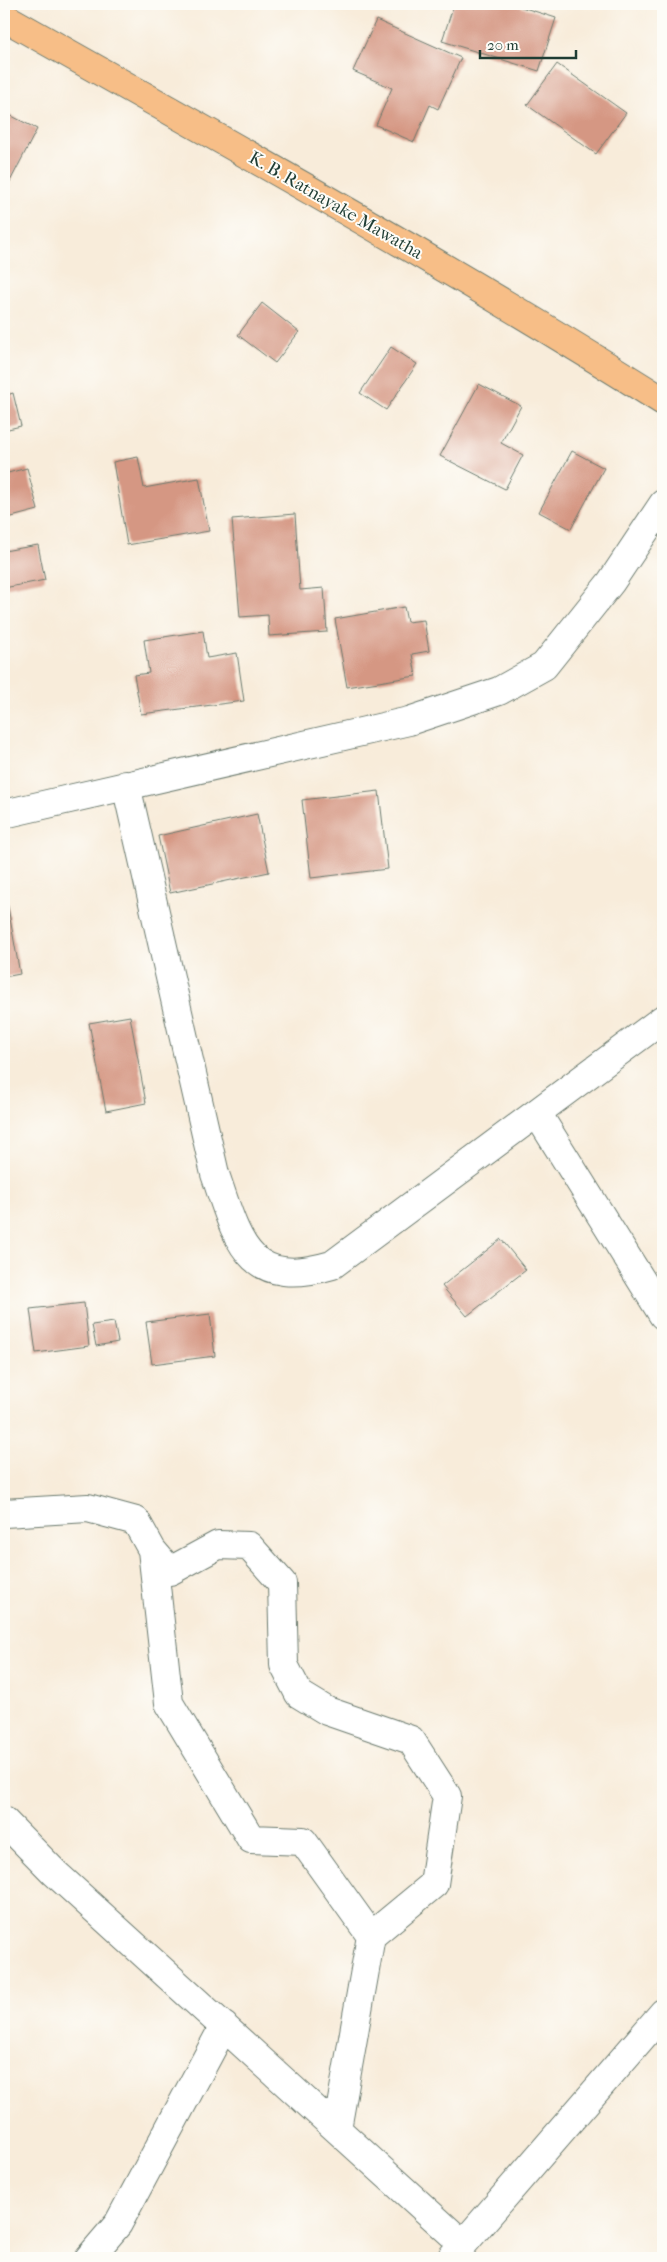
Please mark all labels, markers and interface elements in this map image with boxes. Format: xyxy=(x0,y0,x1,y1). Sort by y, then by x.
scale bar xyxy=(480,28,576,60)
text: 20 m xyxy=(487,36,519,54)
street label: K. B. Ratnayake Mawatha xyxy=(245,147,427,264)

